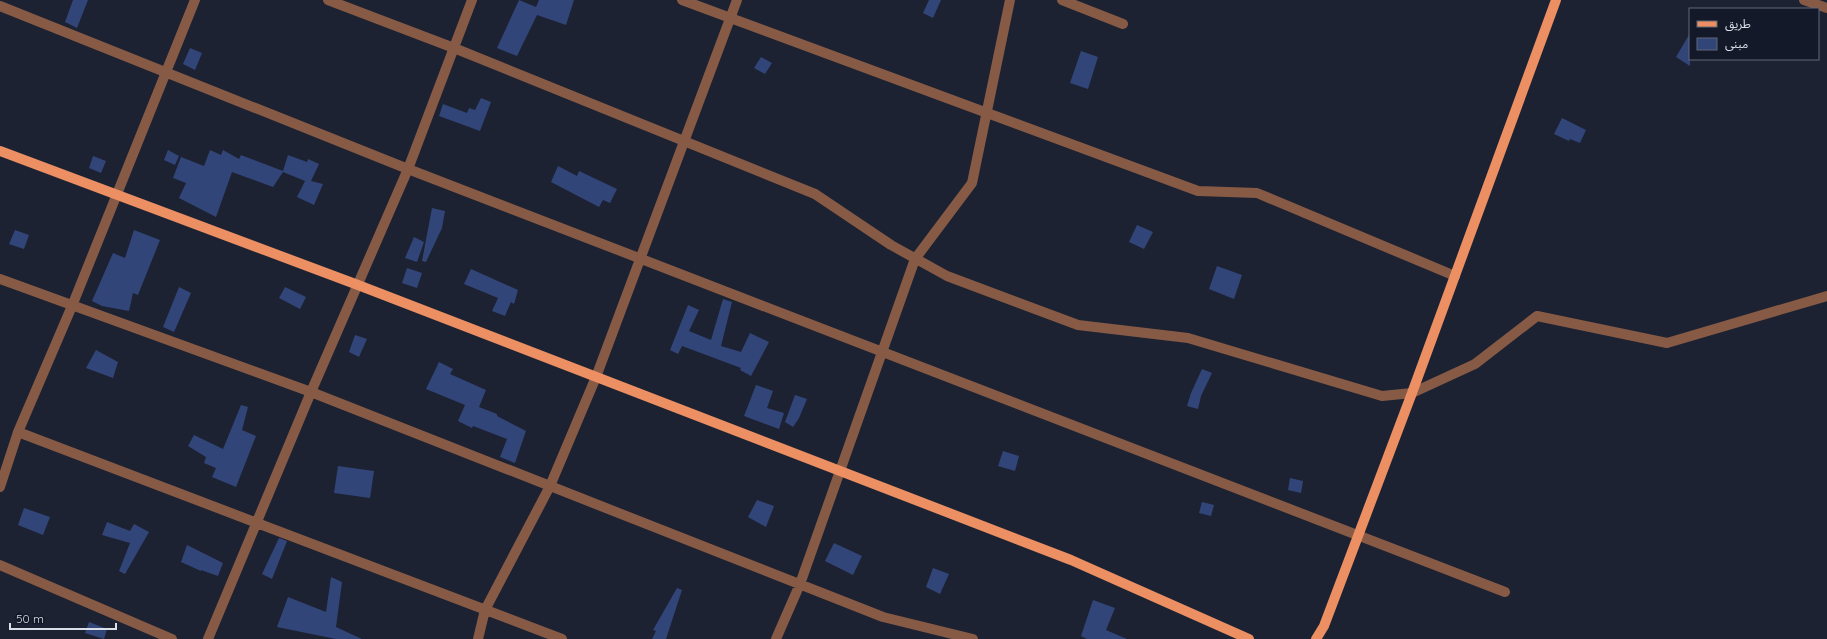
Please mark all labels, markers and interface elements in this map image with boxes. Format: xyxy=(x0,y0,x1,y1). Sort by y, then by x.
legend xyxy=(1689,8,1819,60)
text: طريق xyxy=(1725,16,1751,32)
text: مبنى xyxy=(1725,36,1748,51)
scale bar xyxy=(10,605,116,631)
text: 50 m xyxy=(16,611,44,626)

